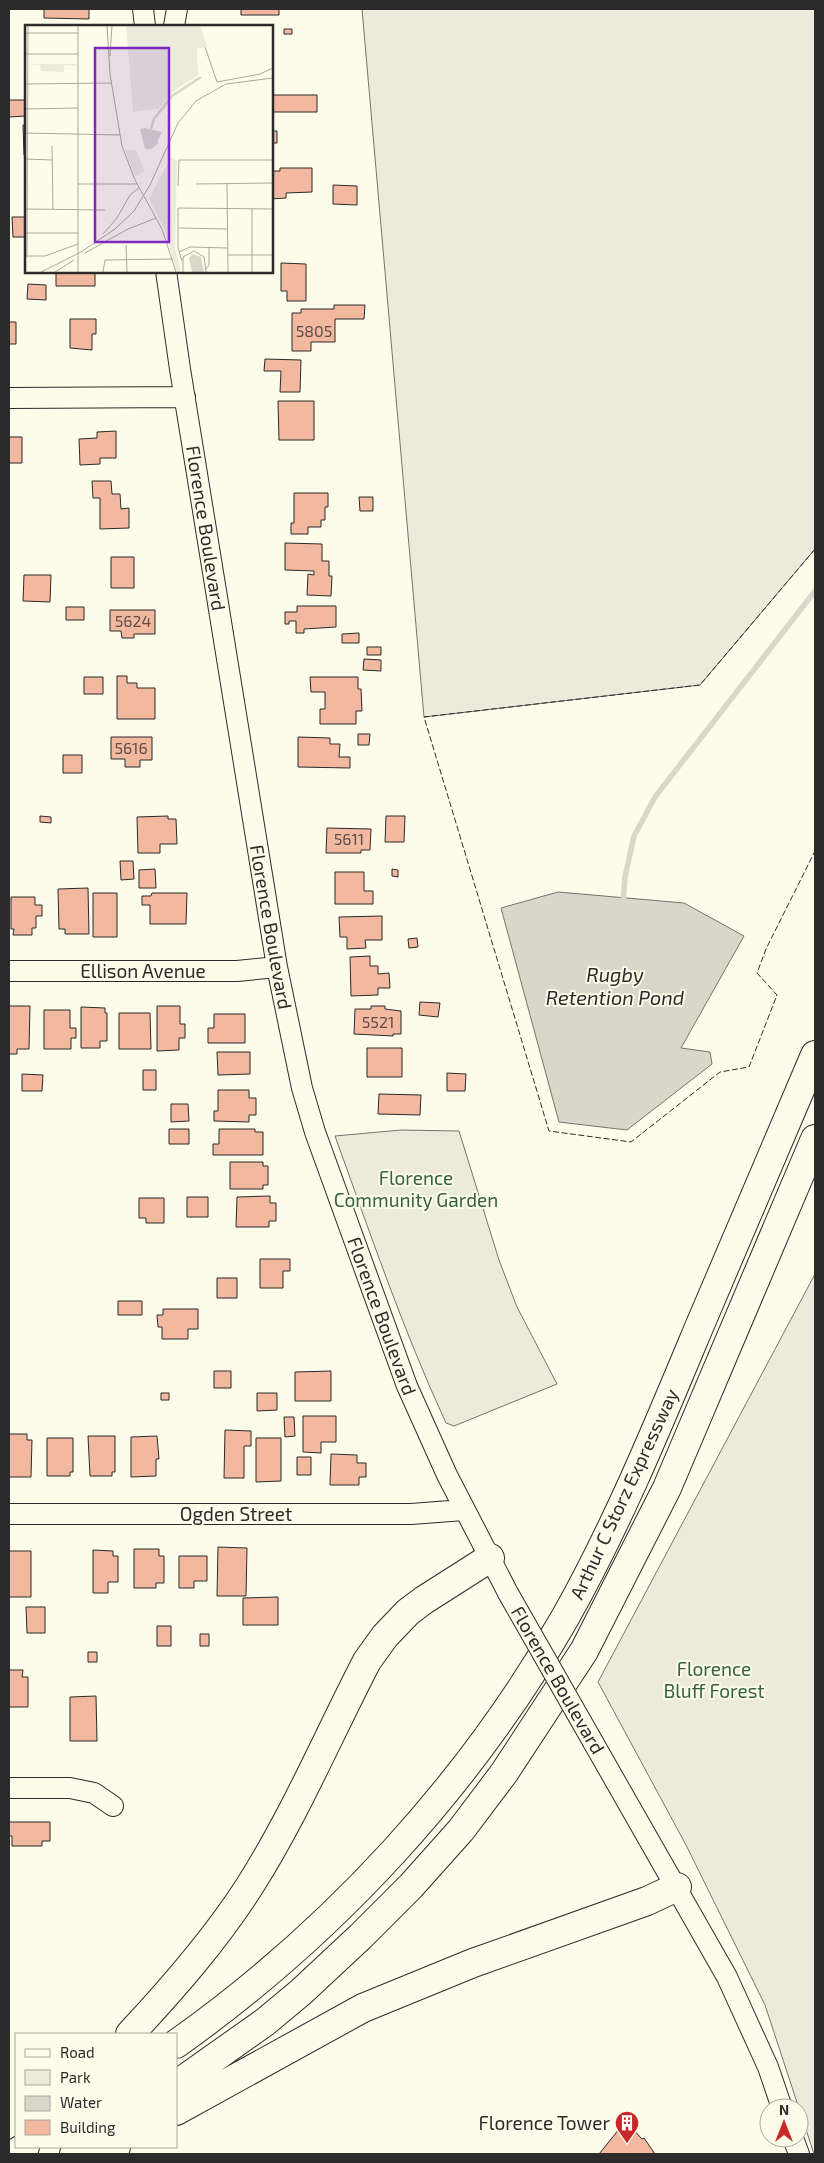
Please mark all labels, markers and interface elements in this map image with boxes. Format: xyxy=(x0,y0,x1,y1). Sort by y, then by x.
inset map xyxy=(25,25,272,272)
house number: 5805 xyxy=(296,321,332,340)
street label: Florence Boulevard xyxy=(182,444,231,612)
house number: 5624 xyxy=(115,611,151,630)
house number: 5616 xyxy=(114,738,148,757)
house number: 5611 xyxy=(334,829,364,848)
street label: Florence Boulevard xyxy=(246,843,297,1011)
street label: Ellison Avenue xyxy=(80,959,206,982)
water label: Rugby Retention Pond xyxy=(546,962,685,1009)
house number: 5521 xyxy=(362,1012,394,1031)
park label: Florence Community Garden xyxy=(334,1166,498,1211)
street label: Florence Boulevard xyxy=(343,1234,422,1398)
street label: Arthur C Storz Expressway xyxy=(565,1385,683,1603)
street label: Ogden Street xyxy=(180,1502,292,1525)
street label: Florence Boulevard xyxy=(507,1602,610,1758)
park label: Florence Bluff Forest xyxy=(663,1657,765,1702)
legend xyxy=(15,2033,178,2148)
text: Road xyxy=(60,2043,95,2061)
text: Park xyxy=(60,2068,91,2086)
text: Water xyxy=(60,2093,102,2111)
north arrow xyxy=(759,2098,809,2148)
text: N xyxy=(779,2101,789,2118)
building icon: Florence Tower xyxy=(614,2110,640,2144)
place label: Florence Tower xyxy=(479,2111,610,2134)
text: Building xyxy=(60,2118,116,2136)

